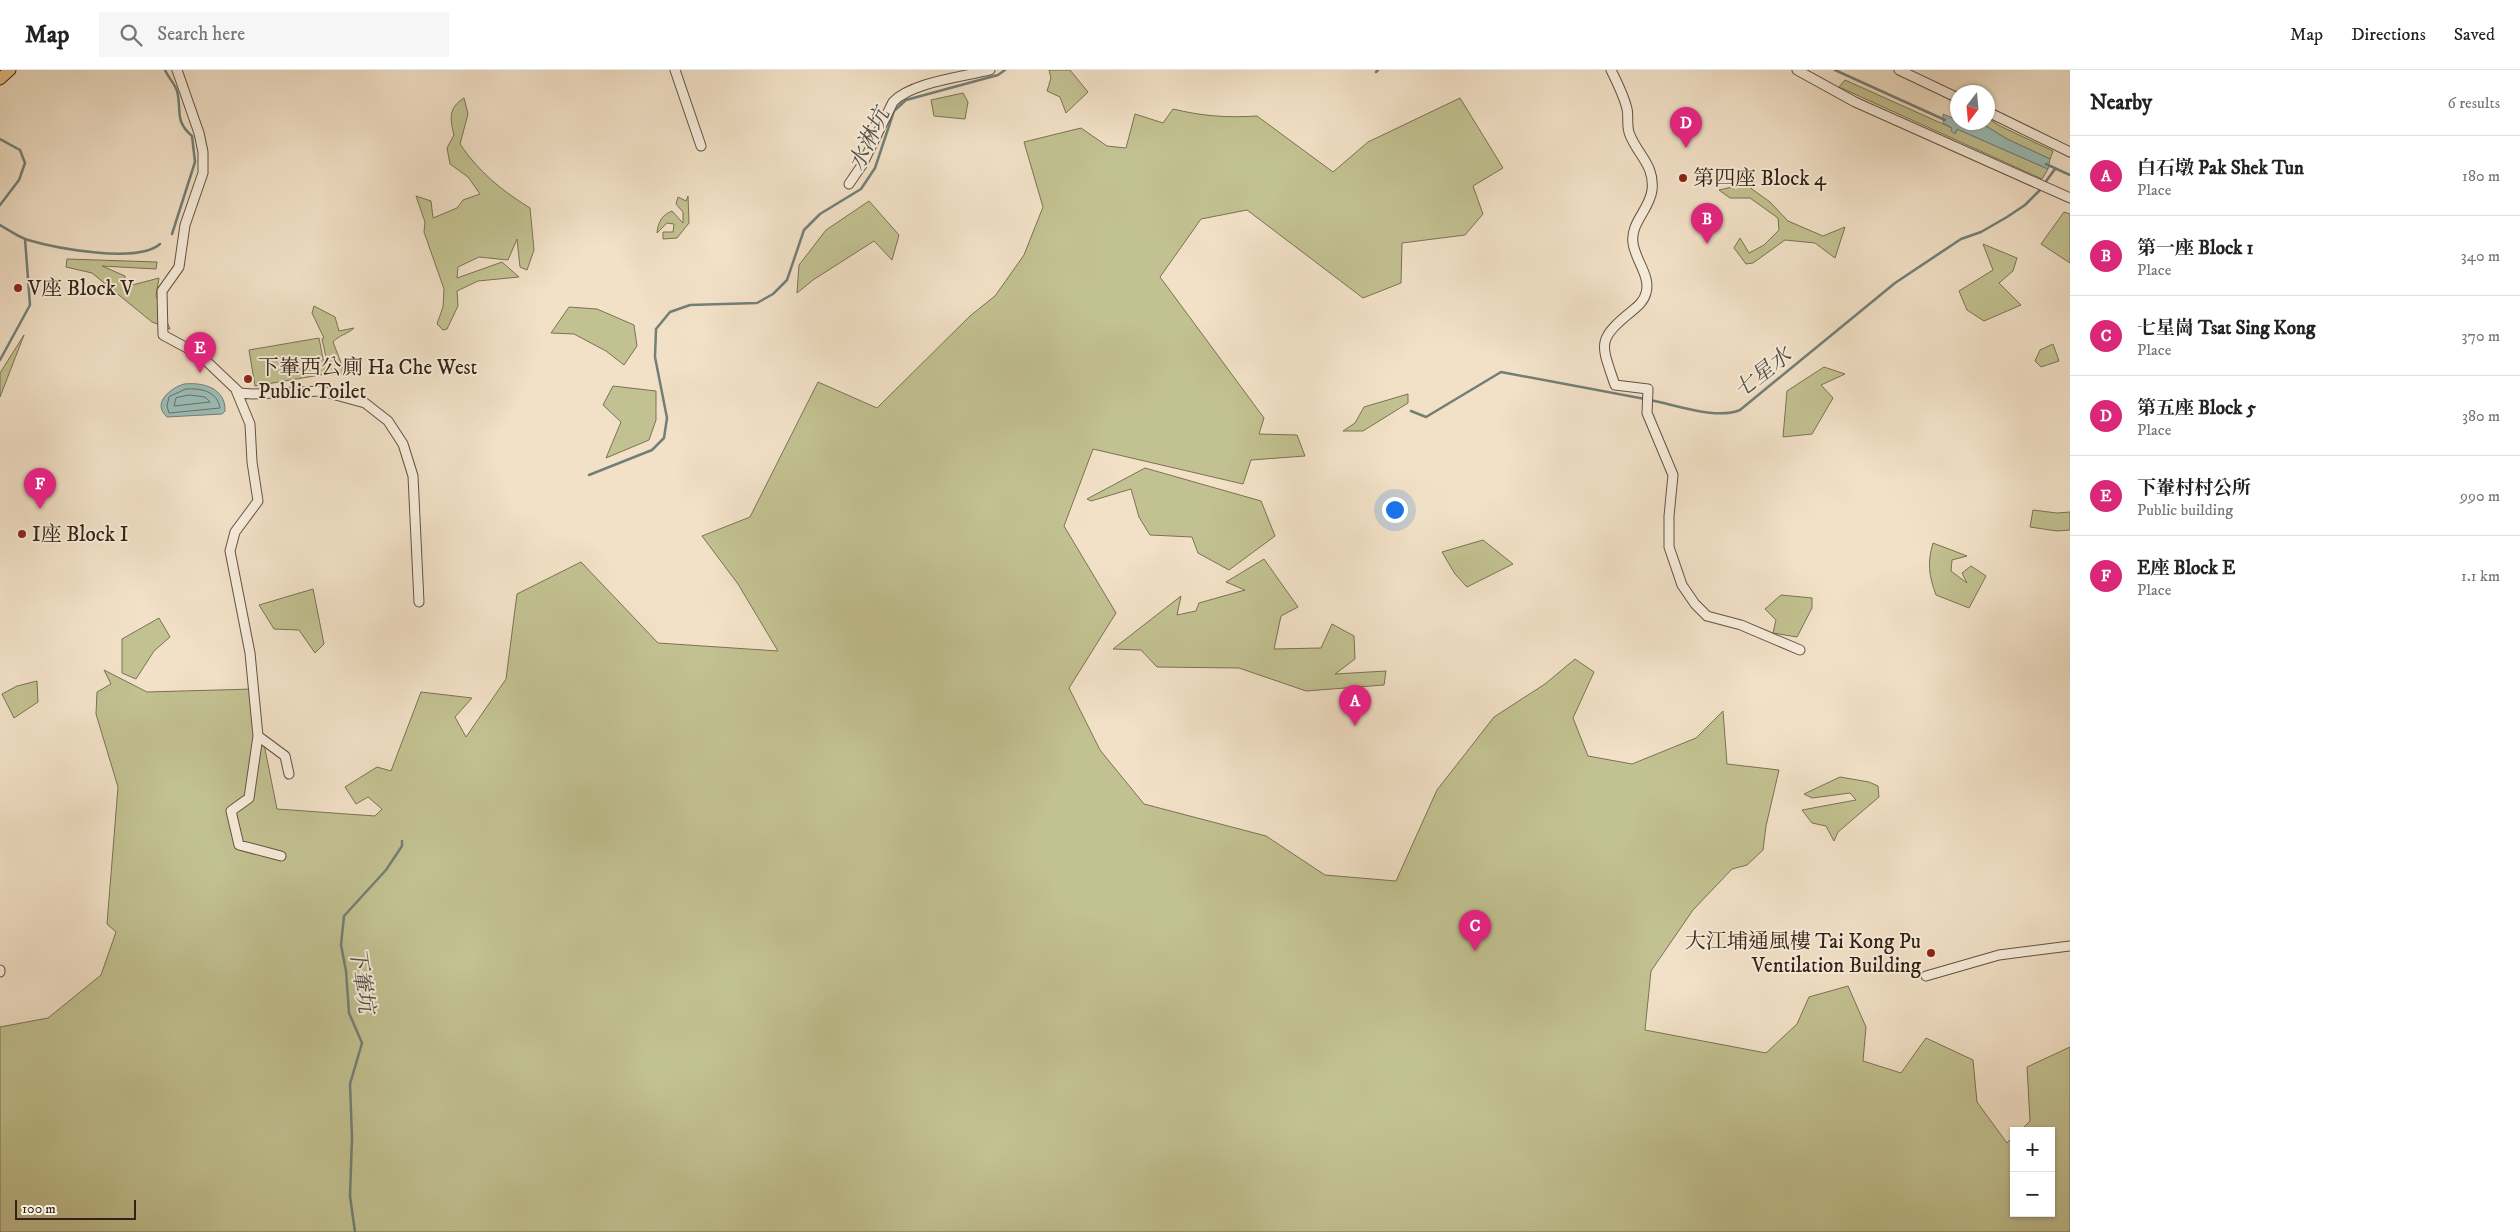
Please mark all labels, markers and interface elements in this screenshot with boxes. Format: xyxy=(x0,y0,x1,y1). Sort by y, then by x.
search box xyxy=(99,12,449,57)
text: Map xyxy=(25,20,69,50)
icon: search xyxy=(117,21,145,49)
text: Search here xyxy=(157,23,245,46)
text: Map xyxy=(2290,24,2323,46)
text: Directions xyxy=(2351,24,2426,46)
text: Saved xyxy=(2454,24,2495,46)
north arrow xyxy=(1950,85,1995,130)
text: Nearby xyxy=(2090,90,2152,116)
text: 6 results xyxy=(2447,93,2500,113)
water label: 水淋坑 xyxy=(843,101,897,175)
pin: D xyxy=(1670,107,1702,148)
text: 白石墩 Pak Shek Tun xyxy=(2137,157,2304,180)
place label: 第四座 Block 4 xyxy=(1693,166,1827,192)
text: A xyxy=(2101,166,2111,186)
text: 180 m xyxy=(2462,166,2500,186)
marker: 第四座 Block 4 xyxy=(1677,172,1689,184)
text: Place xyxy=(2137,180,2171,200)
pin: B xyxy=(1691,203,1723,244)
text: 第一座 Block 1 xyxy=(2137,237,2254,260)
text: B xyxy=(2101,246,2111,266)
text: 340 m xyxy=(2461,246,2500,266)
text: Place xyxy=(2137,260,2171,280)
place label: V座 Block V xyxy=(27,276,134,302)
marker: V座 Block V xyxy=(12,282,24,294)
text: 七星崗 Tsat Sing Kong xyxy=(2137,317,2315,340)
text: C xyxy=(2101,326,2111,346)
text: 370 m xyxy=(2462,326,2500,346)
pin: E xyxy=(184,332,216,373)
text: Place xyxy=(2137,340,2171,360)
water label: 七星水 xyxy=(1729,341,1799,404)
place label: 下輋西公廁 Ha Che West Public Toilet xyxy=(258,355,478,405)
marker: 下輋西公廁 Ha Che West Public Toilet xyxy=(242,373,254,385)
text: 第五座 Block 5 xyxy=(2137,397,2256,420)
text: D xyxy=(2100,406,2112,426)
text: 380 m xyxy=(2462,406,2500,426)
text: Place xyxy=(2137,420,2171,440)
pin: F xyxy=(24,468,56,509)
text: 下輋村村公所 xyxy=(2137,477,2251,500)
text: E xyxy=(2100,486,2112,506)
text: 990 m xyxy=(2460,486,2500,506)
your location xyxy=(1382,497,1408,523)
text: Public building xyxy=(2137,500,2233,520)
place label: I座 Block I xyxy=(32,522,128,548)
marker: I座 Block I xyxy=(16,528,28,540)
text: E座 Block E xyxy=(2137,557,2235,580)
text: F xyxy=(2101,566,2111,586)
text: 1.1 km xyxy=(2461,566,2500,586)
text: Place xyxy=(2137,580,2171,600)
pin: A xyxy=(1339,685,1371,726)
pin: C xyxy=(1459,910,1491,951)
place label: 大江埔通風樓 Tai Kong Pu Ventilation Building xyxy=(1685,929,1922,979)
water label: 下輋坑 xyxy=(343,946,380,1018)
marker: 大江埔通風樓 Tai Kong Pu Ventilation Building xyxy=(1925,947,1937,959)
map controls xyxy=(2010,1127,2055,1217)
button: + xyxy=(2010,1127,2055,1172)
button: − xyxy=(2010,1172,2055,1217)
scale bar xyxy=(15,1197,136,1220)
text: 100 m xyxy=(22,1200,56,1218)

